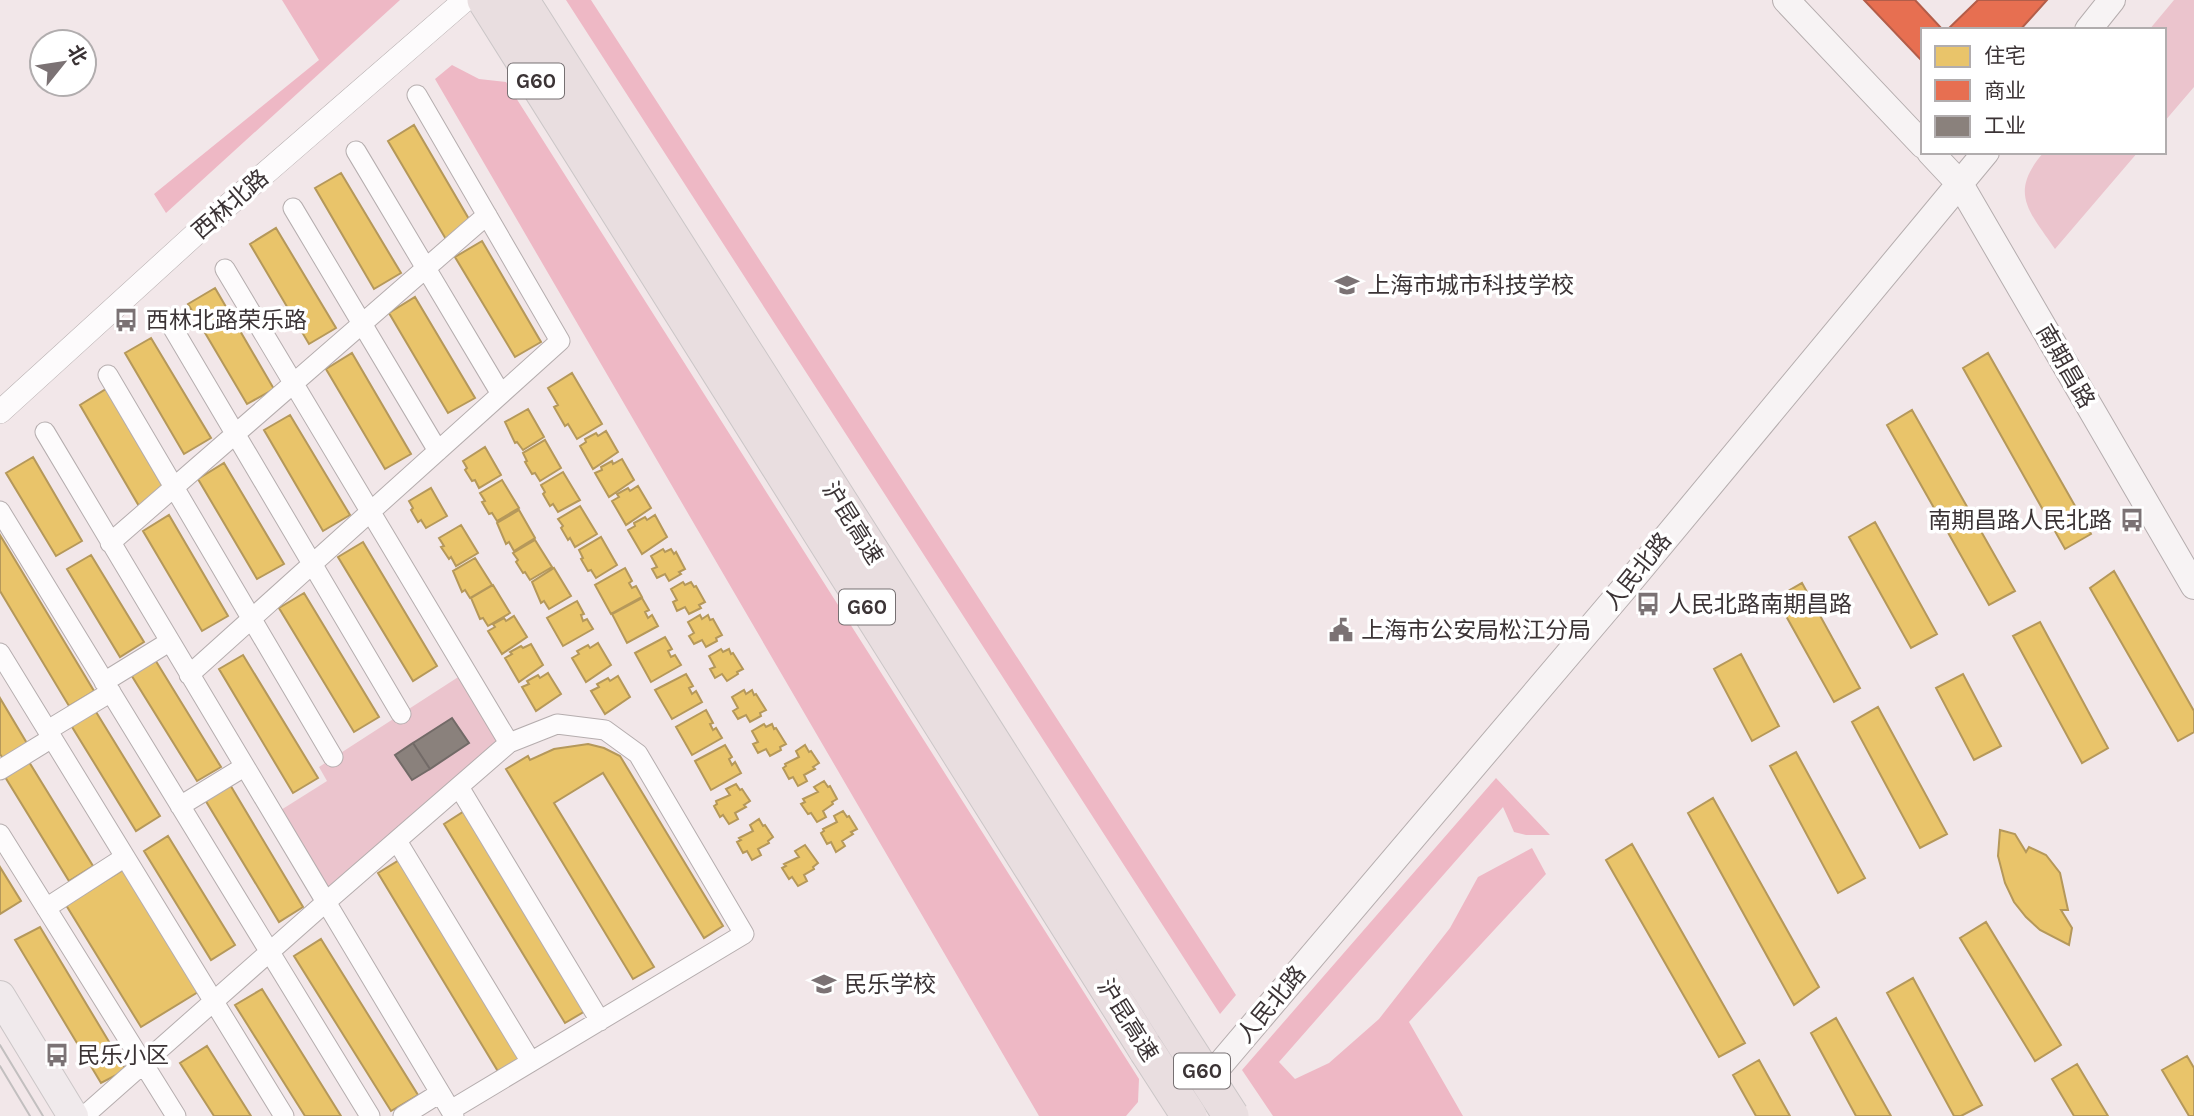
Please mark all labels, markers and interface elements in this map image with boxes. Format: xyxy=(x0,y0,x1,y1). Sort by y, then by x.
north arrow xyxy=(28,28,98,98)
legend xyxy=(1921,28,2166,154)
text: 北 xyxy=(63,41,91,69)
text: 住宅 xyxy=(1984,44,2026,68)
road number: G60 xyxy=(508,64,564,98)
text: 商业 xyxy=(1984,79,2026,103)
text: 工业 xyxy=(1984,114,2026,138)
street label: 西林北路 xyxy=(187,164,274,245)
school or university icon: 上海市城市科技学校 xyxy=(1333,271,1361,299)
place label: 上海市城市科技学校 xyxy=(1367,272,1574,299)
bus stop icon: 西林北路荣乐路 xyxy=(112,306,140,334)
place label: 西林北路荣乐路 xyxy=(146,307,307,334)
street label: 南期昌路 xyxy=(2031,320,2100,413)
street label: 沪昆高速 xyxy=(817,477,888,569)
bus stop icon: 南期昌路人民北路 xyxy=(2118,506,2146,534)
place label: 南期昌路人民北路 xyxy=(1928,507,2112,534)
street label: 人民北路 xyxy=(1598,527,1677,616)
road number: G60 xyxy=(839,590,895,624)
bus stop icon: 人民北路南期昌路 xyxy=(1634,590,1662,618)
place label: 人民北路南期昌路 xyxy=(1668,591,1852,618)
public building icon: 上海市公安局松江分局 xyxy=(1327,616,1355,644)
place label: 上海市公安局松江分局 xyxy=(1361,617,1591,644)
street label: 人民北路 xyxy=(1231,960,1311,1048)
school or university icon: 民乐学校 xyxy=(810,970,838,998)
place label: 民乐学校 xyxy=(844,971,936,998)
street label: 沪昆高速 xyxy=(1092,974,1163,1066)
bus stop icon: 民乐小区 xyxy=(43,1041,71,1069)
place label: 民乐小区 xyxy=(77,1042,169,1069)
road number: G60 xyxy=(1174,1054,1230,1088)

